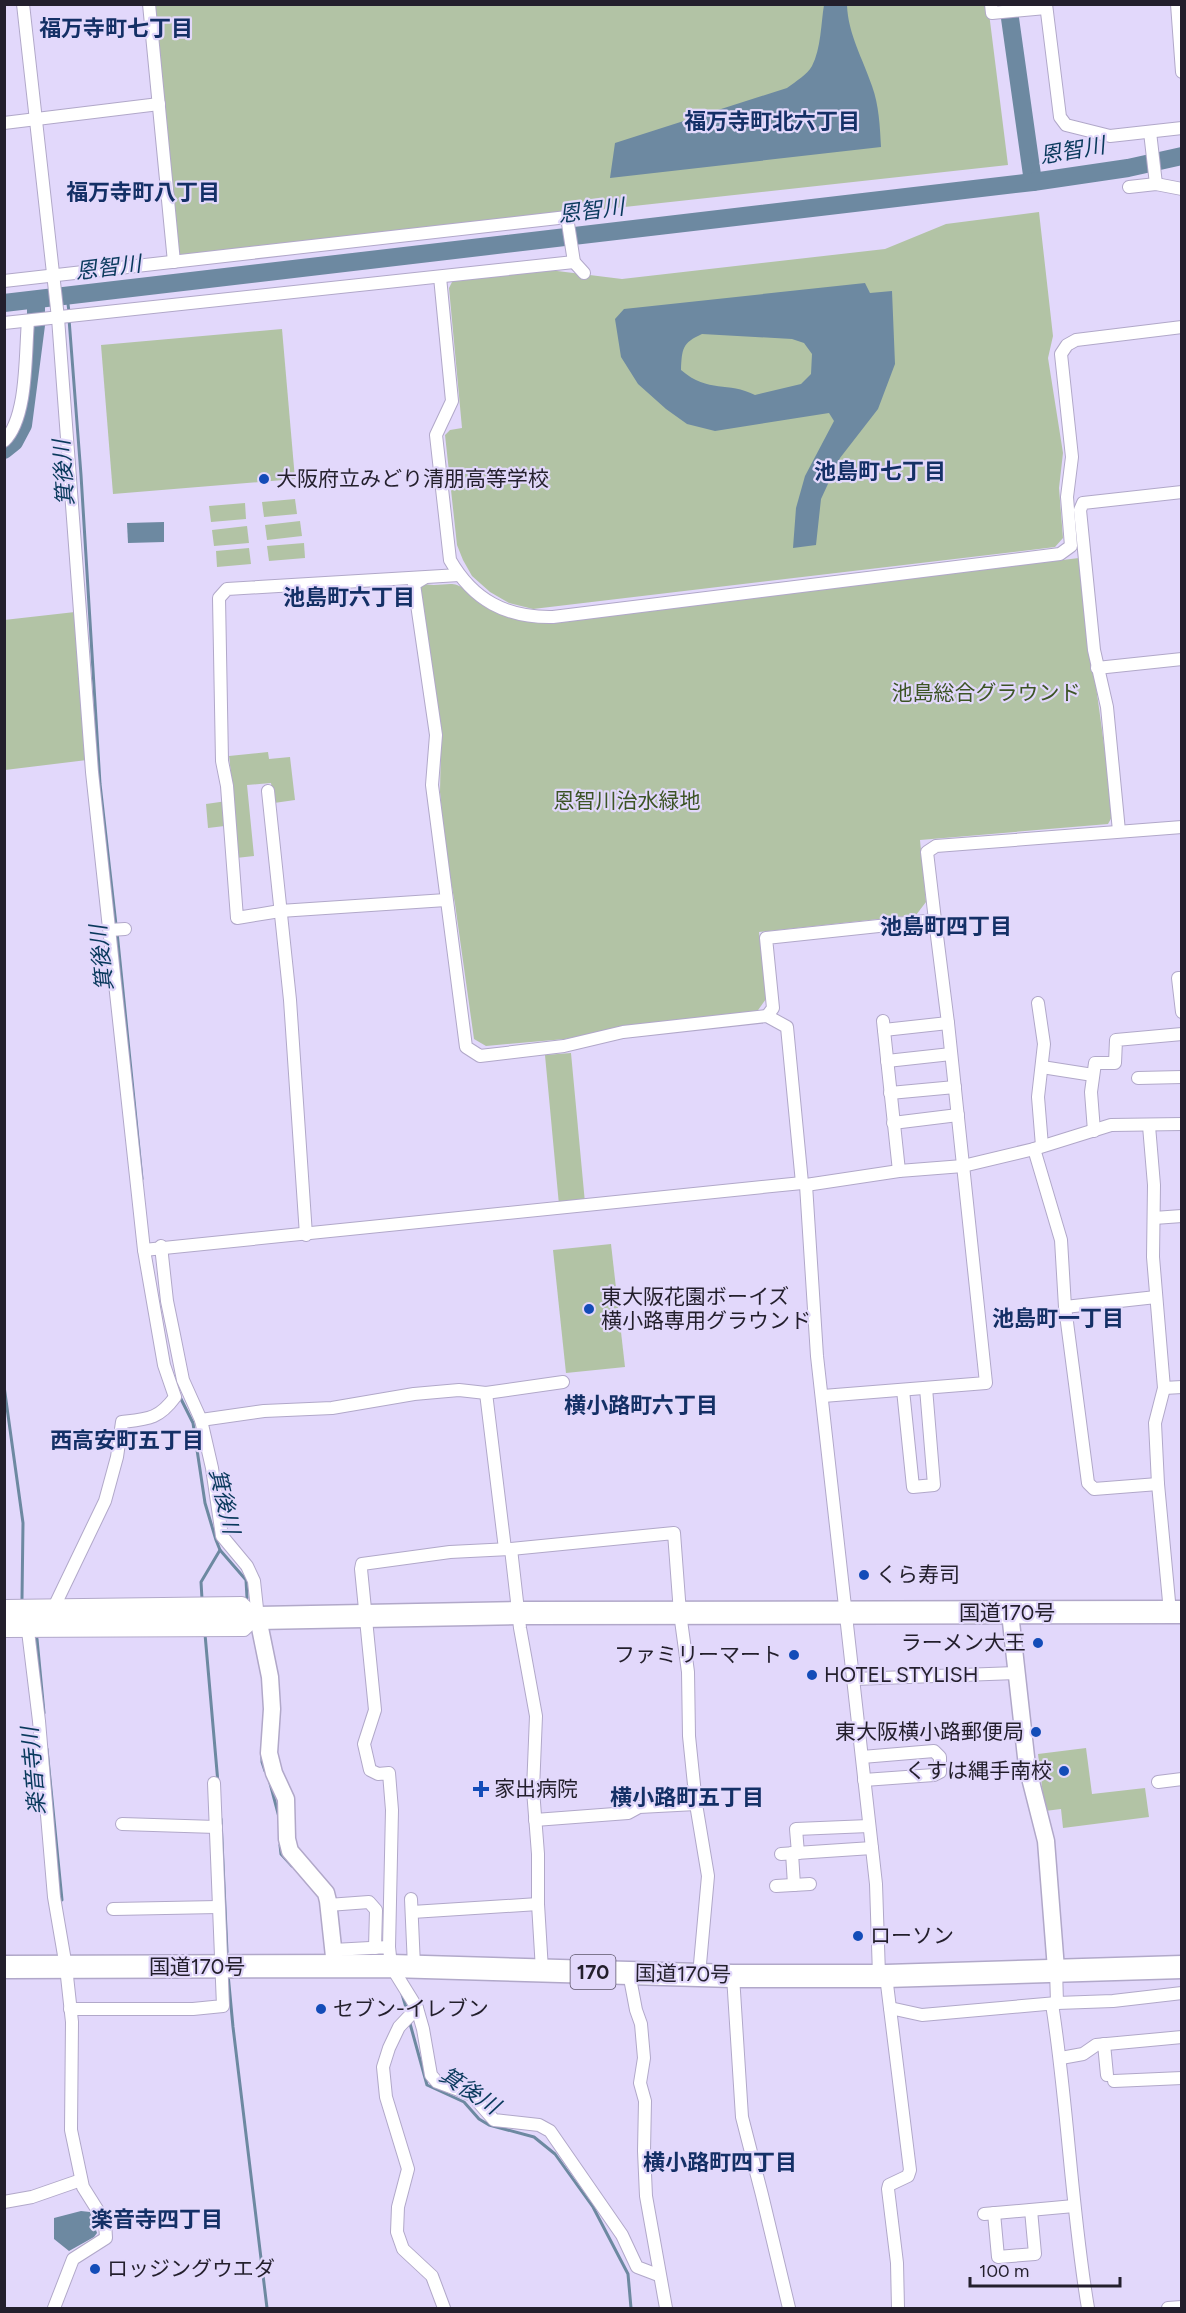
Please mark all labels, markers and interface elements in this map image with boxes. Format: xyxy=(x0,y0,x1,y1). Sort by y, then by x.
district label: 福万寺町七丁目 xyxy=(39,15,193,42)
district label: 福万寺町北六丁目 xyxy=(684,108,860,135)
water label: 恩智川 xyxy=(1037,131,1109,170)
district label: 福万寺町八丁目 xyxy=(66,179,220,206)
water label: 恩智川 xyxy=(557,193,627,228)
water label: 恩智川 xyxy=(74,250,144,285)
water label: 箕後川 xyxy=(48,437,79,507)
district label: 池島町七丁目 xyxy=(814,458,946,485)
place label: 大阪府立みどり清朋高等学校 xyxy=(276,466,549,491)
marker: 大阪府立みどり清朋高等学校 xyxy=(257,472,271,486)
district label: 池島町六丁目 xyxy=(283,584,415,611)
park label: 池島総合グラウンド xyxy=(892,680,1081,705)
park label: 恩智川治水緑地 xyxy=(554,788,701,813)
district label: 池島町四丁目 xyxy=(880,913,1012,940)
water label: 箕後川 xyxy=(84,922,118,992)
place label: 東大阪花園ボーイズ 横小路専用グラウンド xyxy=(601,1284,811,1333)
marker: 東大阪花園ボーイズ 横小路専用グラウンド xyxy=(582,1302,596,1316)
district label: 池島町一丁目 xyxy=(992,1305,1124,1332)
district label: 横小路町六丁目 xyxy=(564,1392,718,1419)
district label: 西高安町五丁目 xyxy=(50,1427,204,1454)
water label: 箕後川 xyxy=(204,1466,246,1538)
place label: くら寿司 xyxy=(876,1562,960,1587)
marker: くら寿司 xyxy=(857,1568,871,1582)
street label: 国道170号 xyxy=(959,1600,1055,1625)
place label: ラーメン大王 xyxy=(901,1630,1026,1655)
marker: ラーメン大王 xyxy=(1031,1636,1045,1650)
place label: ファミリーマート xyxy=(614,1642,782,1667)
marker: ファミリーマート xyxy=(787,1648,801,1662)
place label: HOTEL STYLISH xyxy=(824,1662,978,1687)
marker: HOTEL STYLISH xyxy=(805,1668,819,1682)
place label: 東大阪横小路郵便局 xyxy=(835,1719,1024,1744)
water label: 楽音寺川 xyxy=(16,1724,51,1816)
marker: 東大阪横小路郵便局 xyxy=(1029,1725,1043,1739)
place label: くすは縄手南校 xyxy=(905,1758,1052,1783)
marker: くすは縄手南校 xyxy=(1057,1764,1071,1778)
place label: 家出病院 xyxy=(494,1776,578,1801)
marker: 家出病院 xyxy=(472,1780,490,1798)
district label: 横小路町五丁目 xyxy=(610,1784,764,1811)
place label: ローソン xyxy=(870,1923,954,1948)
marker: ローソン xyxy=(851,1929,865,1943)
street label: 国道170号 xyxy=(149,1954,245,1979)
road number: 170 xyxy=(570,1955,616,1989)
street label: 国道170号 xyxy=(635,1960,731,1987)
place label: セブン-イレブン xyxy=(333,1996,489,2021)
marker: セブン-イレブン xyxy=(314,2002,328,2016)
water label: 箕後川 xyxy=(435,2061,506,2121)
district label: 横小路町四丁目 xyxy=(643,2149,797,2176)
district label: 楽音寺四丁目 xyxy=(91,2206,223,2233)
scale bar xyxy=(970,2250,1120,2288)
place label: ロッジングウエダ xyxy=(107,2256,275,2281)
text: 100 m xyxy=(979,2260,1029,2282)
marker: ロッジングウエダ xyxy=(88,2262,102,2276)

